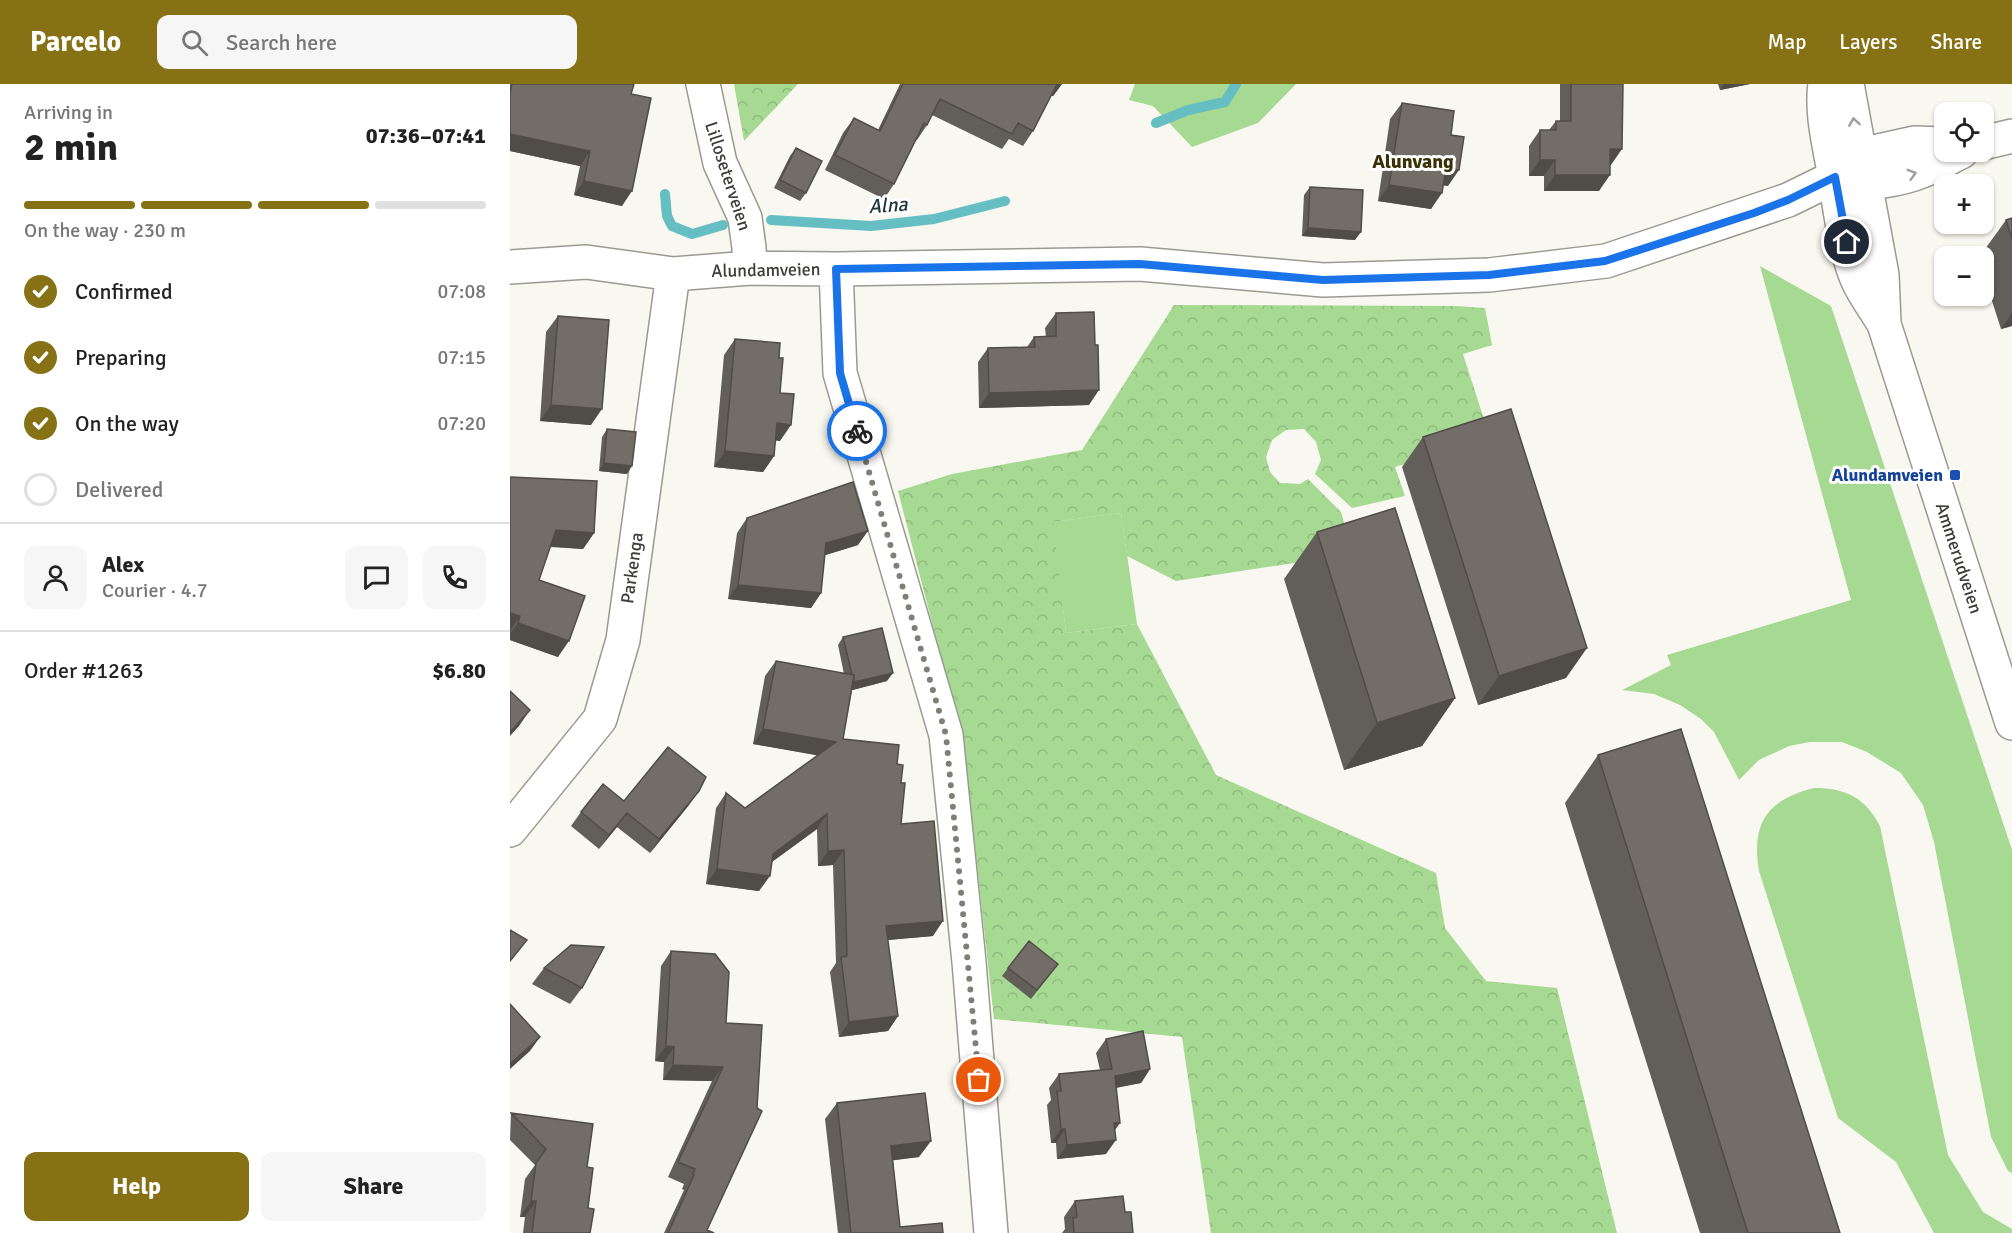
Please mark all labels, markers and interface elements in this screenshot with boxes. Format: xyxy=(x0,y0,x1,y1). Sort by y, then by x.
search box xyxy=(157,15,577,69)
text: Parcelo xyxy=(30,25,121,59)
icon: search xyxy=(178,26,211,59)
text: Search here xyxy=(226,29,337,56)
text: Map xyxy=(1768,29,1806,55)
text: Layers xyxy=(1839,29,1897,55)
text: Share xyxy=(1930,29,1982,55)
text: Arriving in xyxy=(24,100,113,125)
map controls xyxy=(1934,102,1994,306)
button: locate xyxy=(1934,102,1994,162)
one-way arrow xyxy=(1848,117,1861,127)
street label: Lilloseterveien xyxy=(700,119,756,233)
text: 07:36–07:41 xyxy=(366,122,486,149)
text: 2 min xyxy=(24,123,118,171)
district label: Alunvang xyxy=(1372,149,1454,174)
one-way arrow xyxy=(1907,169,1917,181)
button: + xyxy=(1934,174,1994,234)
water label: Alna xyxy=(868,192,909,219)
pin xyxy=(1821,216,1872,267)
text: On the way · 230 m xyxy=(24,218,186,243)
icon: home xyxy=(1830,225,1863,258)
button: − xyxy=(1934,246,1994,306)
street label: Alundamveien xyxy=(711,258,821,282)
icon: check xyxy=(24,275,57,308)
text: Confirmed xyxy=(75,278,173,305)
text: 07:08 xyxy=(437,279,486,304)
icon: check xyxy=(24,341,57,374)
text: Preparing xyxy=(75,344,167,371)
text: 07:15 xyxy=(437,345,486,370)
courier xyxy=(827,401,887,461)
icon: check xyxy=(24,407,57,440)
text: On the way xyxy=(75,410,179,437)
text: 07:20 xyxy=(437,411,486,436)
icon: bike xyxy=(841,415,874,448)
place label: Alundamveien xyxy=(1832,464,1943,486)
marker: Alundamveien xyxy=(1948,468,1962,482)
text: Delivered xyxy=(75,476,163,503)
street label: Ammerudveien xyxy=(1931,500,1987,616)
street label: Parkenga xyxy=(616,531,648,605)
button: person xyxy=(24,546,87,609)
button: chat xyxy=(345,546,408,609)
button: phone xyxy=(423,546,486,609)
text: Alex xyxy=(102,551,144,578)
text: Courier · 4.7 xyxy=(102,578,208,603)
text: Order #1263 xyxy=(24,657,144,684)
text: $6.80 xyxy=(432,657,486,684)
pin xyxy=(953,1054,1004,1105)
icon: bag xyxy=(962,1063,995,1096)
button: Help xyxy=(24,1152,249,1221)
button: Share xyxy=(261,1152,486,1221)

